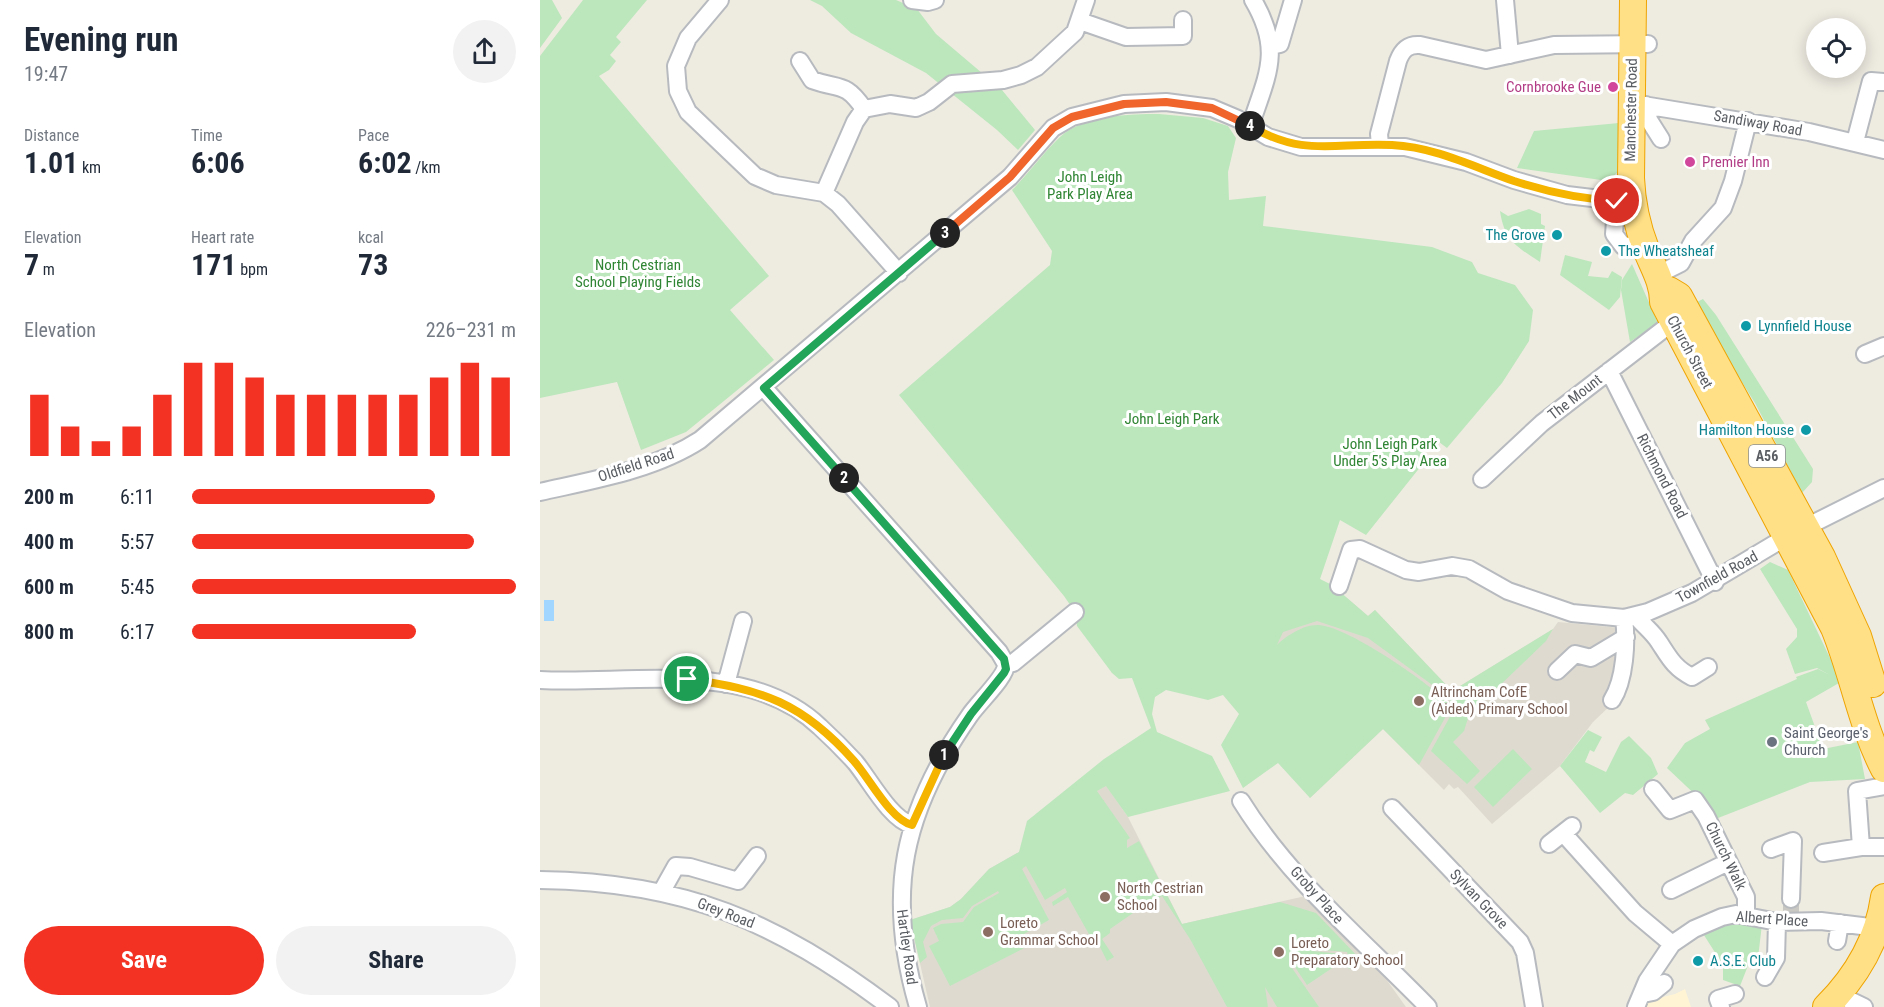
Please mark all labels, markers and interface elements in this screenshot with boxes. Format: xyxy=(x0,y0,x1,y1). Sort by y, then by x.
map controls xyxy=(1806,18,1866,78)
button: locate xyxy=(1806,18,1866,78)
text: Evening run xyxy=(24,20,179,59)
button: share xyxy=(453,20,516,83)
street label: Manchester Road xyxy=(1621,58,1641,162)
text: 19:47 xyxy=(24,62,68,86)
place label: Cornbrooke Gue xyxy=(1506,78,1601,96)
marker: Cornbrooke Gue xyxy=(1606,80,1620,94)
street label: Sandiway Road xyxy=(1712,106,1804,140)
pin: 4 xyxy=(1235,111,1265,141)
text: 4 xyxy=(1246,116,1254,135)
text: Distance xyxy=(24,126,79,145)
text: Time xyxy=(191,126,223,145)
text: Pace xyxy=(358,126,389,145)
text: 1.01 xyxy=(24,145,78,180)
text: 6:06 xyxy=(191,145,245,180)
text: 6:02 xyxy=(358,145,412,180)
place label: Premier Inn xyxy=(1702,153,1770,171)
marker: Premier Inn xyxy=(1683,155,1697,169)
text: km xyxy=(78,158,101,177)
text: /km xyxy=(412,158,441,177)
park label: John Leigh Park Play Area xyxy=(1047,168,1133,203)
pin xyxy=(1591,175,1642,226)
icon: check xyxy=(1600,184,1633,217)
pin: 3 xyxy=(930,218,960,248)
text: 3 xyxy=(941,223,949,242)
place label: The Grove xyxy=(1485,226,1545,244)
text: Elevation xyxy=(24,228,82,247)
text: Heart rate xyxy=(191,228,254,247)
text: kcal xyxy=(358,228,384,247)
marker: The Grove xyxy=(1550,228,1564,242)
place label: The Wheatsheaf xyxy=(1618,242,1714,260)
marker: The Wheatsheaf xyxy=(1599,244,1613,258)
text: 7 xyxy=(24,247,39,282)
text: 171 xyxy=(191,247,236,282)
text: 73 xyxy=(358,247,388,282)
park label: North Cestrian School Playing Fields xyxy=(575,256,701,291)
text: m xyxy=(39,260,55,279)
text: bpm xyxy=(236,260,268,279)
street label: Church Street xyxy=(1663,312,1717,392)
place label: Lynnfield House xyxy=(1758,317,1852,335)
text: Elevation xyxy=(24,318,96,342)
text: 226–231 m xyxy=(426,318,516,342)
marker: Lynnfield House xyxy=(1739,319,1753,333)
street label: The Mount xyxy=(1545,370,1605,424)
park label: John Leigh Park xyxy=(1124,410,1220,428)
place label: Hamilton House xyxy=(1699,421,1794,439)
marker: Hamilton House xyxy=(1799,423,1813,437)
street label: Richmond Road xyxy=(1633,431,1691,521)
park label: John Leigh Park Under 5's Play Area xyxy=(1333,435,1447,470)
street label: Oldfield Road xyxy=(596,444,676,486)
road number: A56 xyxy=(1749,445,1785,467)
pin: 2 xyxy=(829,463,859,493)
text: 2 xyxy=(840,468,848,487)
text: 200 m xyxy=(24,485,74,509)
text: 6:11 xyxy=(120,485,154,509)
text: 400 m xyxy=(24,530,74,554)
text: 5:57 xyxy=(120,530,154,554)
street label: Townfield Road xyxy=(1673,547,1761,607)
text: 600 m xyxy=(24,575,74,599)
text: 5:45 xyxy=(120,575,154,599)
text: 800 m xyxy=(24,620,74,644)
text: 6:17 xyxy=(120,620,154,644)
pin xyxy=(661,653,712,704)
icon: arrive xyxy=(670,662,703,695)
place label: Altrincham CofE (Aided) Primary School xyxy=(1431,683,1568,718)
marker: Altrincham CofE (Aided) Primary School xyxy=(1412,694,1426,708)
place label: Saint George's Church xyxy=(1784,724,1869,759)
marker: Saint George's Church xyxy=(1765,735,1779,749)
pin: 1 xyxy=(929,740,959,770)
text: 1 xyxy=(940,745,948,764)
street label: Church Walk xyxy=(1702,819,1750,893)
street label: Groby Place xyxy=(1287,863,1347,927)
street label: Sylvan Grove xyxy=(1446,866,1512,932)
place label: North Cestrian School xyxy=(1117,879,1203,914)
marker: North Cestrian School xyxy=(1098,890,1112,904)
street label: Grey Road xyxy=(695,894,757,932)
street label: Hartley Road xyxy=(893,908,921,986)
street label: Albert Place xyxy=(1735,908,1809,930)
place label: Loreto Grammar School xyxy=(1000,914,1099,949)
marker: Loreto Grammar School xyxy=(981,925,995,939)
button: Save xyxy=(24,926,264,995)
button: Share xyxy=(276,926,516,995)
place label: Loreto Preparatory School xyxy=(1291,934,1404,969)
marker: Loreto Preparatory School xyxy=(1272,945,1286,959)
place label: A.S.E. Club xyxy=(1710,952,1776,970)
marker: A.S.E. Club xyxy=(1691,954,1705,968)

